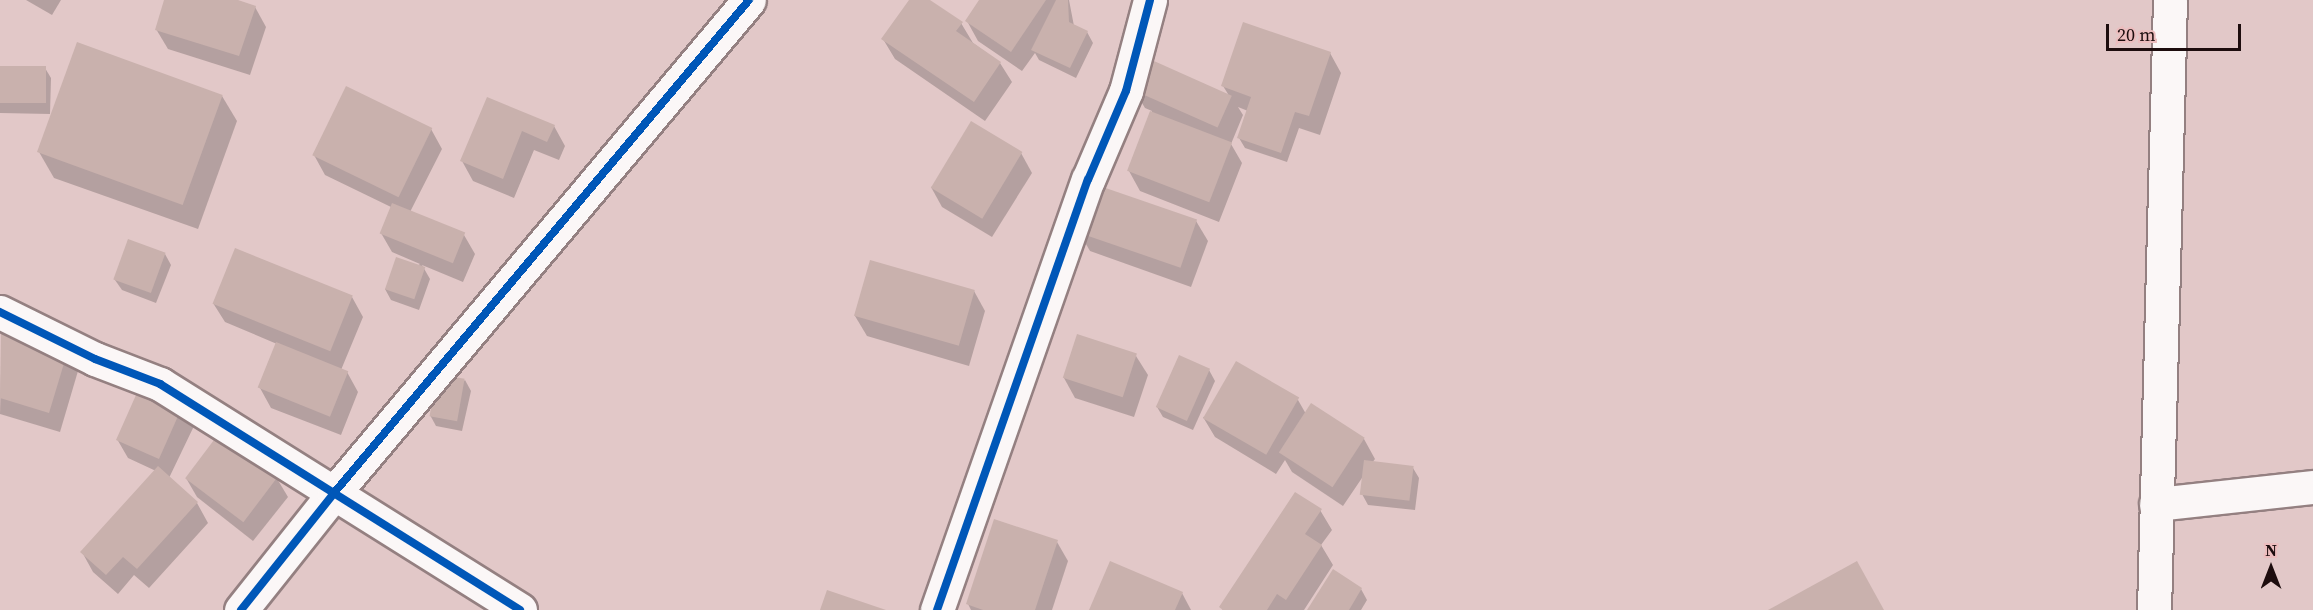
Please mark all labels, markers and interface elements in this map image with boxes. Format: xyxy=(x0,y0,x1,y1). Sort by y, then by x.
scale bar xyxy=(2109,12,2244,50)
text: 20 m xyxy=(2117,22,2155,47)
north arrow xyxy=(2241,538,2301,598)
text: N xyxy=(2265,539,2277,561)

